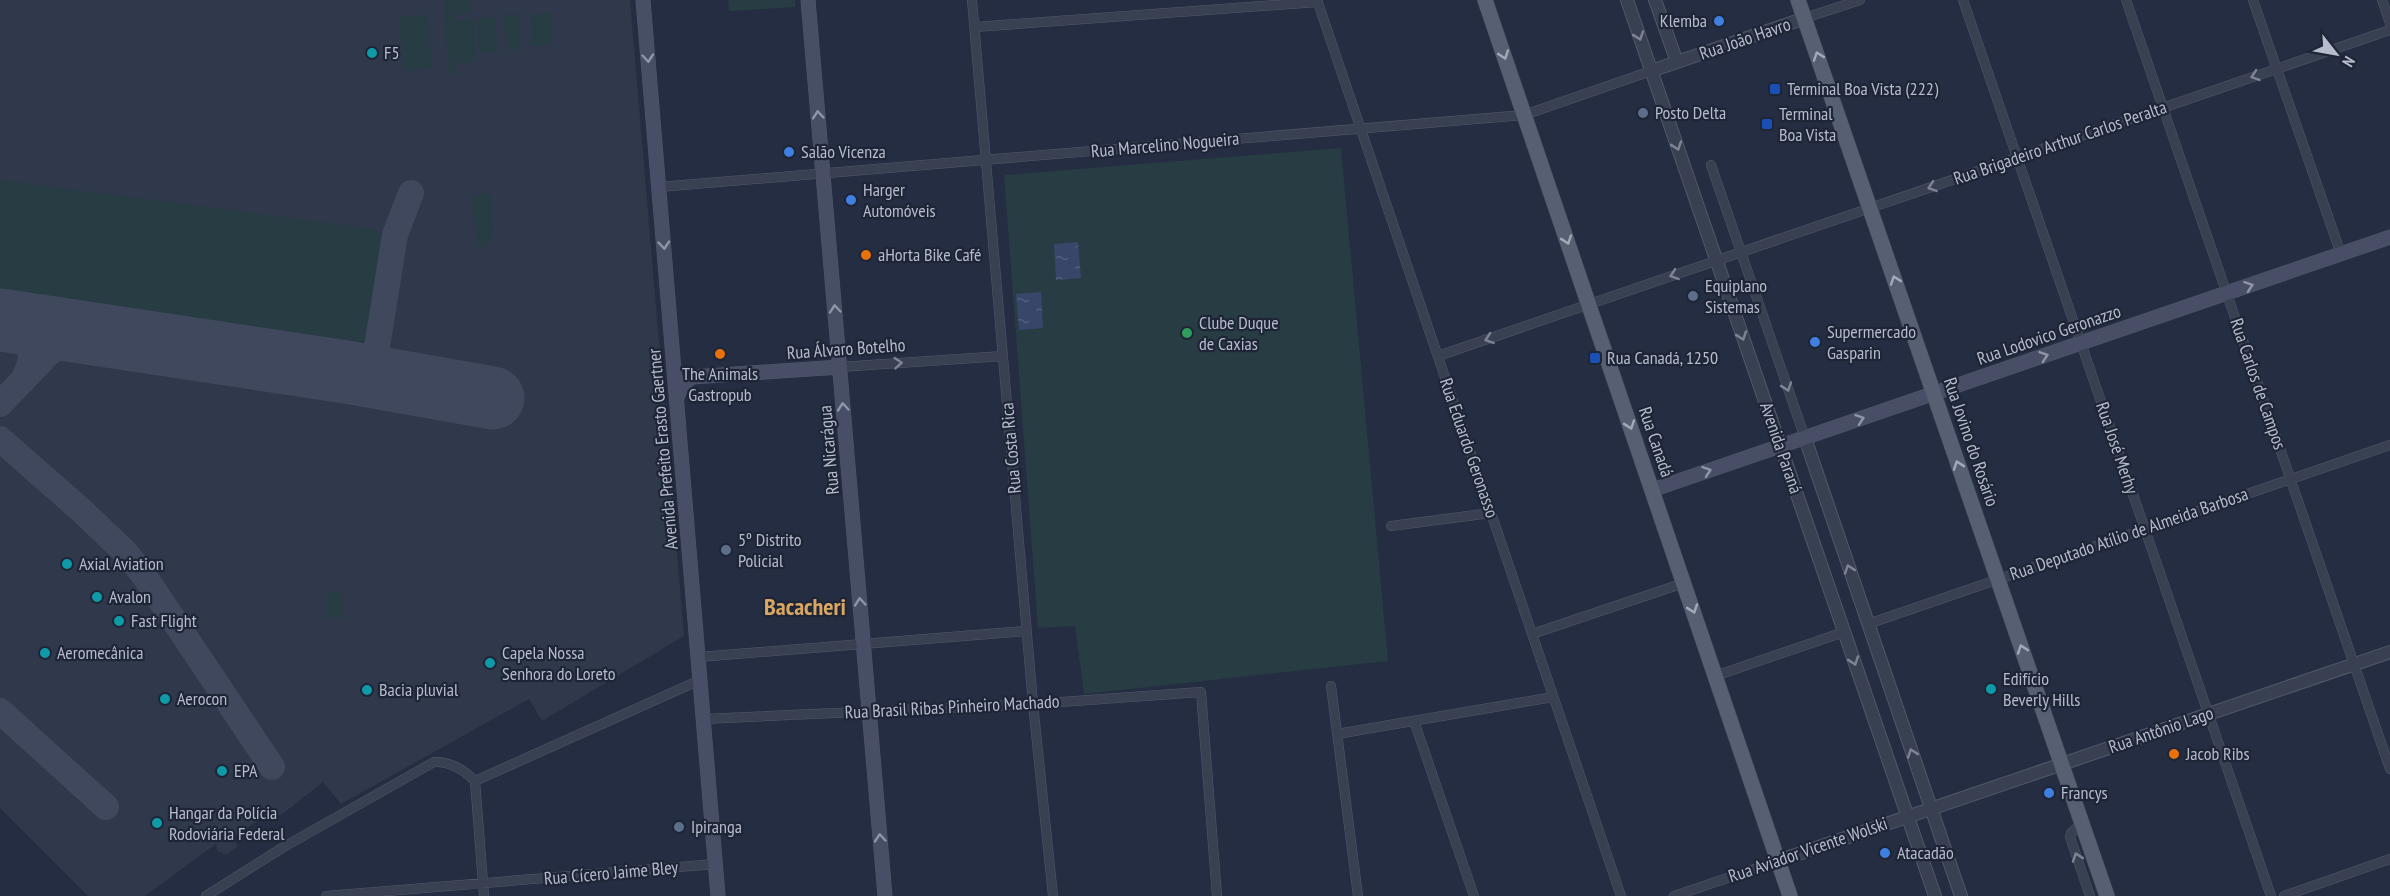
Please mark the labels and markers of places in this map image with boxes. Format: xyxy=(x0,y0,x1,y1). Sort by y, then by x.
place label: Klemba xyxy=(1660,9,1707,32)
marker: Klemba xyxy=(1712,14,1726,28)
place label: F5 xyxy=(384,41,400,64)
marker: F5 xyxy=(365,46,379,60)
place label: Terminal Boa Vista (222) xyxy=(1787,77,1939,100)
marker: Terminal Boa Vista (222) xyxy=(1768,82,1782,96)
place label: Posto Delta xyxy=(1655,101,1726,124)
place label: Terminal Boa Vista xyxy=(1779,102,1836,146)
marker: Posto Delta xyxy=(1636,106,1650,120)
marker: Terminal Boa Vista xyxy=(1760,117,1774,131)
place label: Salão Vicenza xyxy=(801,140,886,163)
marker: Salão Vicenza xyxy=(782,145,796,159)
place label: Harger Automóveis xyxy=(863,178,936,222)
marker: Harger Automóveis xyxy=(844,193,858,207)
place label: aHorta Bike Café xyxy=(878,243,982,266)
marker: aHorta Bike Café xyxy=(859,248,873,262)
place label: Equiplano Sistemas xyxy=(1705,274,1767,318)
marker: Equiplano Sistemas xyxy=(1686,289,1700,303)
place label: Clube Duque de Caxias xyxy=(1199,311,1279,355)
place label: Supermercado Gasparin xyxy=(1827,320,1916,364)
marker: Clube Duque de Caxias xyxy=(1180,326,1194,340)
marker: Supermercado Gasparin xyxy=(1808,335,1822,349)
place label: Rua Canadá, 1250 xyxy=(1607,346,1718,369)
marker: The Animals Gastropub xyxy=(713,347,727,361)
marker: Rua Canadá, 1250 xyxy=(1588,351,1602,365)
place label: The Animals Gastropub xyxy=(682,362,758,406)
place label: 5º Distrito Policial xyxy=(738,528,802,572)
marker: 5º Distrito Policial xyxy=(719,543,733,557)
place label: Axial Aviation xyxy=(79,552,164,575)
marker: Axial Aviation xyxy=(60,557,74,571)
place label: Avalon xyxy=(109,585,151,608)
marker: Avalon xyxy=(90,590,104,604)
place label: Fast Flight xyxy=(131,609,197,632)
marker: Fast Flight xyxy=(112,614,126,628)
place label: Aeromecânica xyxy=(57,641,144,664)
place label: Capela Nossa Senhora do Loreto xyxy=(502,641,616,685)
marker: Aeromecânica xyxy=(38,646,52,660)
marker: Capela Nossa Senhora do Loreto xyxy=(483,656,497,670)
place label: Edifício Beverly Hills xyxy=(2003,667,2080,711)
place label: Bacia pluvial xyxy=(379,678,459,701)
marker: Edifício Beverly Hills xyxy=(1984,682,1998,696)
marker: Bacia pluvial xyxy=(360,683,374,697)
place label: Aerocon xyxy=(177,687,227,710)
marker: Aerocon xyxy=(158,692,172,706)
place label: Jacob Ribs xyxy=(2185,742,2250,765)
marker: Jacob Ribs xyxy=(2167,747,2181,761)
place label: EPA xyxy=(234,759,258,782)
marker: EPA xyxy=(215,764,229,778)
place label: Francys xyxy=(2061,781,2108,804)
marker: Francys xyxy=(2042,786,2056,800)
place label: Hangar da Polícia Rodoviária Federal xyxy=(169,801,285,845)
place label: Ipiranga xyxy=(691,815,742,838)
marker: Hangar da Polícia Rodoviária Federal xyxy=(150,816,164,830)
marker: Ipiranga xyxy=(672,820,686,834)
place label: Atacadão xyxy=(1897,841,1954,864)
marker: Atacadão xyxy=(1878,846,1892,860)

